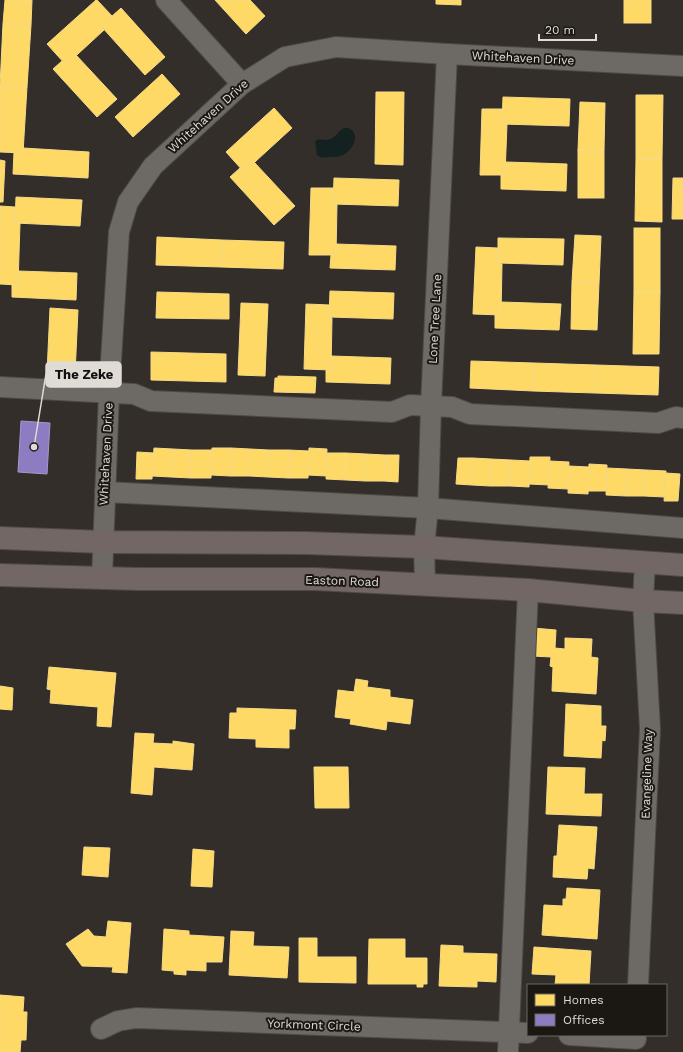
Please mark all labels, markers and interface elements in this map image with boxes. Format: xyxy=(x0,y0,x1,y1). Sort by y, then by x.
scale bar xyxy=(539,16,596,42)
text: 20 m xyxy=(545,23,575,37)
street label: Whitehaven Drive xyxy=(471,48,575,68)
street label: Whitehaven Drive xyxy=(165,76,251,156)
street label: Lone Tree Lane xyxy=(426,274,444,364)
callout: The Zeke xyxy=(46,362,121,387)
text: The Zeke xyxy=(55,367,114,382)
street label: Whitehaven Drive xyxy=(96,402,116,506)
street label: Easton Road xyxy=(305,573,379,589)
street label: Evangeline Way xyxy=(638,728,656,819)
legend xyxy=(527,984,667,1036)
text: Homes xyxy=(563,993,604,1007)
text: Offices xyxy=(563,1013,605,1027)
street label: Yorkmont Circle xyxy=(267,1016,361,1034)

